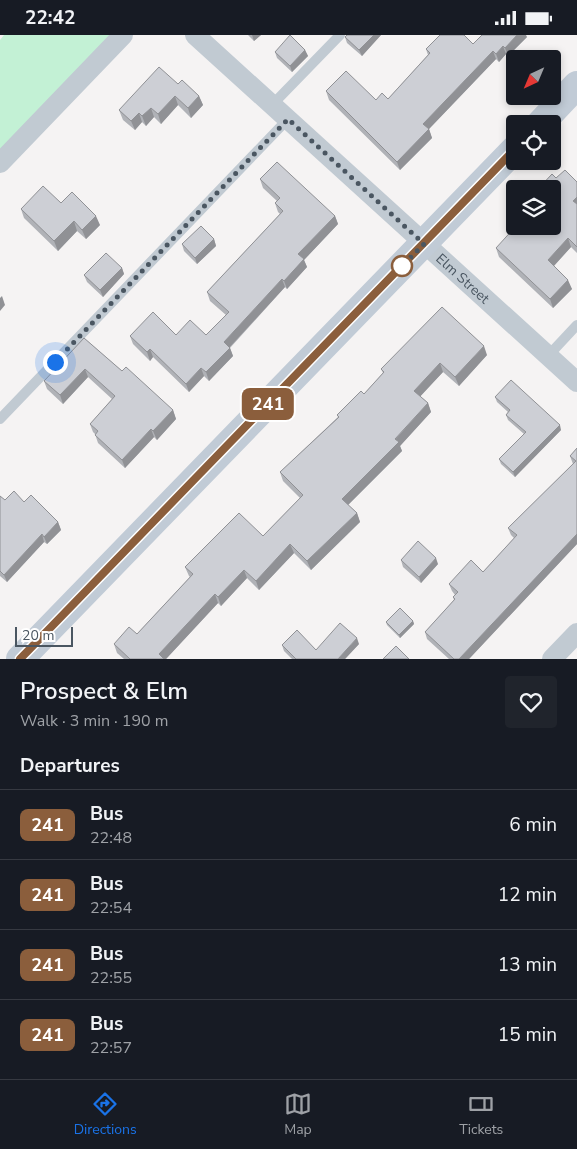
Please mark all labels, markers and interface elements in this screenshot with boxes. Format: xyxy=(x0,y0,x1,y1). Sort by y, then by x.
text: 22:42 xyxy=(25,5,75,31)
north arrow xyxy=(506,50,561,105)
map controls xyxy=(506,50,561,235)
button: locate xyxy=(506,115,561,170)
button: layers xyxy=(506,180,561,235)
street label: Elm Street xyxy=(432,249,494,308)
unlabelled marker xyxy=(391,255,413,277)
your location xyxy=(43,350,68,375)
line badge: 241 xyxy=(239,388,297,420)
text: 241 xyxy=(252,392,284,416)
scale bar xyxy=(15,624,72,647)
text: 20 m xyxy=(22,626,54,645)
text: Prospect & Elm xyxy=(20,675,188,707)
button: heart xyxy=(505,676,557,728)
text: Walk · 3 min · 190 m xyxy=(20,710,168,732)
text: Departures xyxy=(20,753,120,779)
text: Bus xyxy=(90,801,123,827)
text: 6 min xyxy=(509,812,557,838)
text: 241 xyxy=(31,813,64,837)
text: 22:48 xyxy=(90,827,132,849)
text: Bus xyxy=(90,871,123,897)
text: 12 min xyxy=(498,882,557,908)
text: 241 xyxy=(31,883,64,907)
text: 22:54 xyxy=(90,897,132,919)
text: Bus xyxy=(90,941,123,967)
text: 13 min xyxy=(498,952,557,978)
text: 241 xyxy=(31,953,64,977)
text: 22:55 xyxy=(90,967,132,989)
text: Bus xyxy=(90,1011,123,1037)
text: 15 min xyxy=(498,1022,557,1048)
text: 241 xyxy=(31,1023,64,1047)
text: 22:57 xyxy=(90,1037,132,1059)
tab: Directions xyxy=(74,1090,137,1139)
tab: Map xyxy=(284,1090,312,1139)
tab: Tickets xyxy=(459,1090,503,1139)

